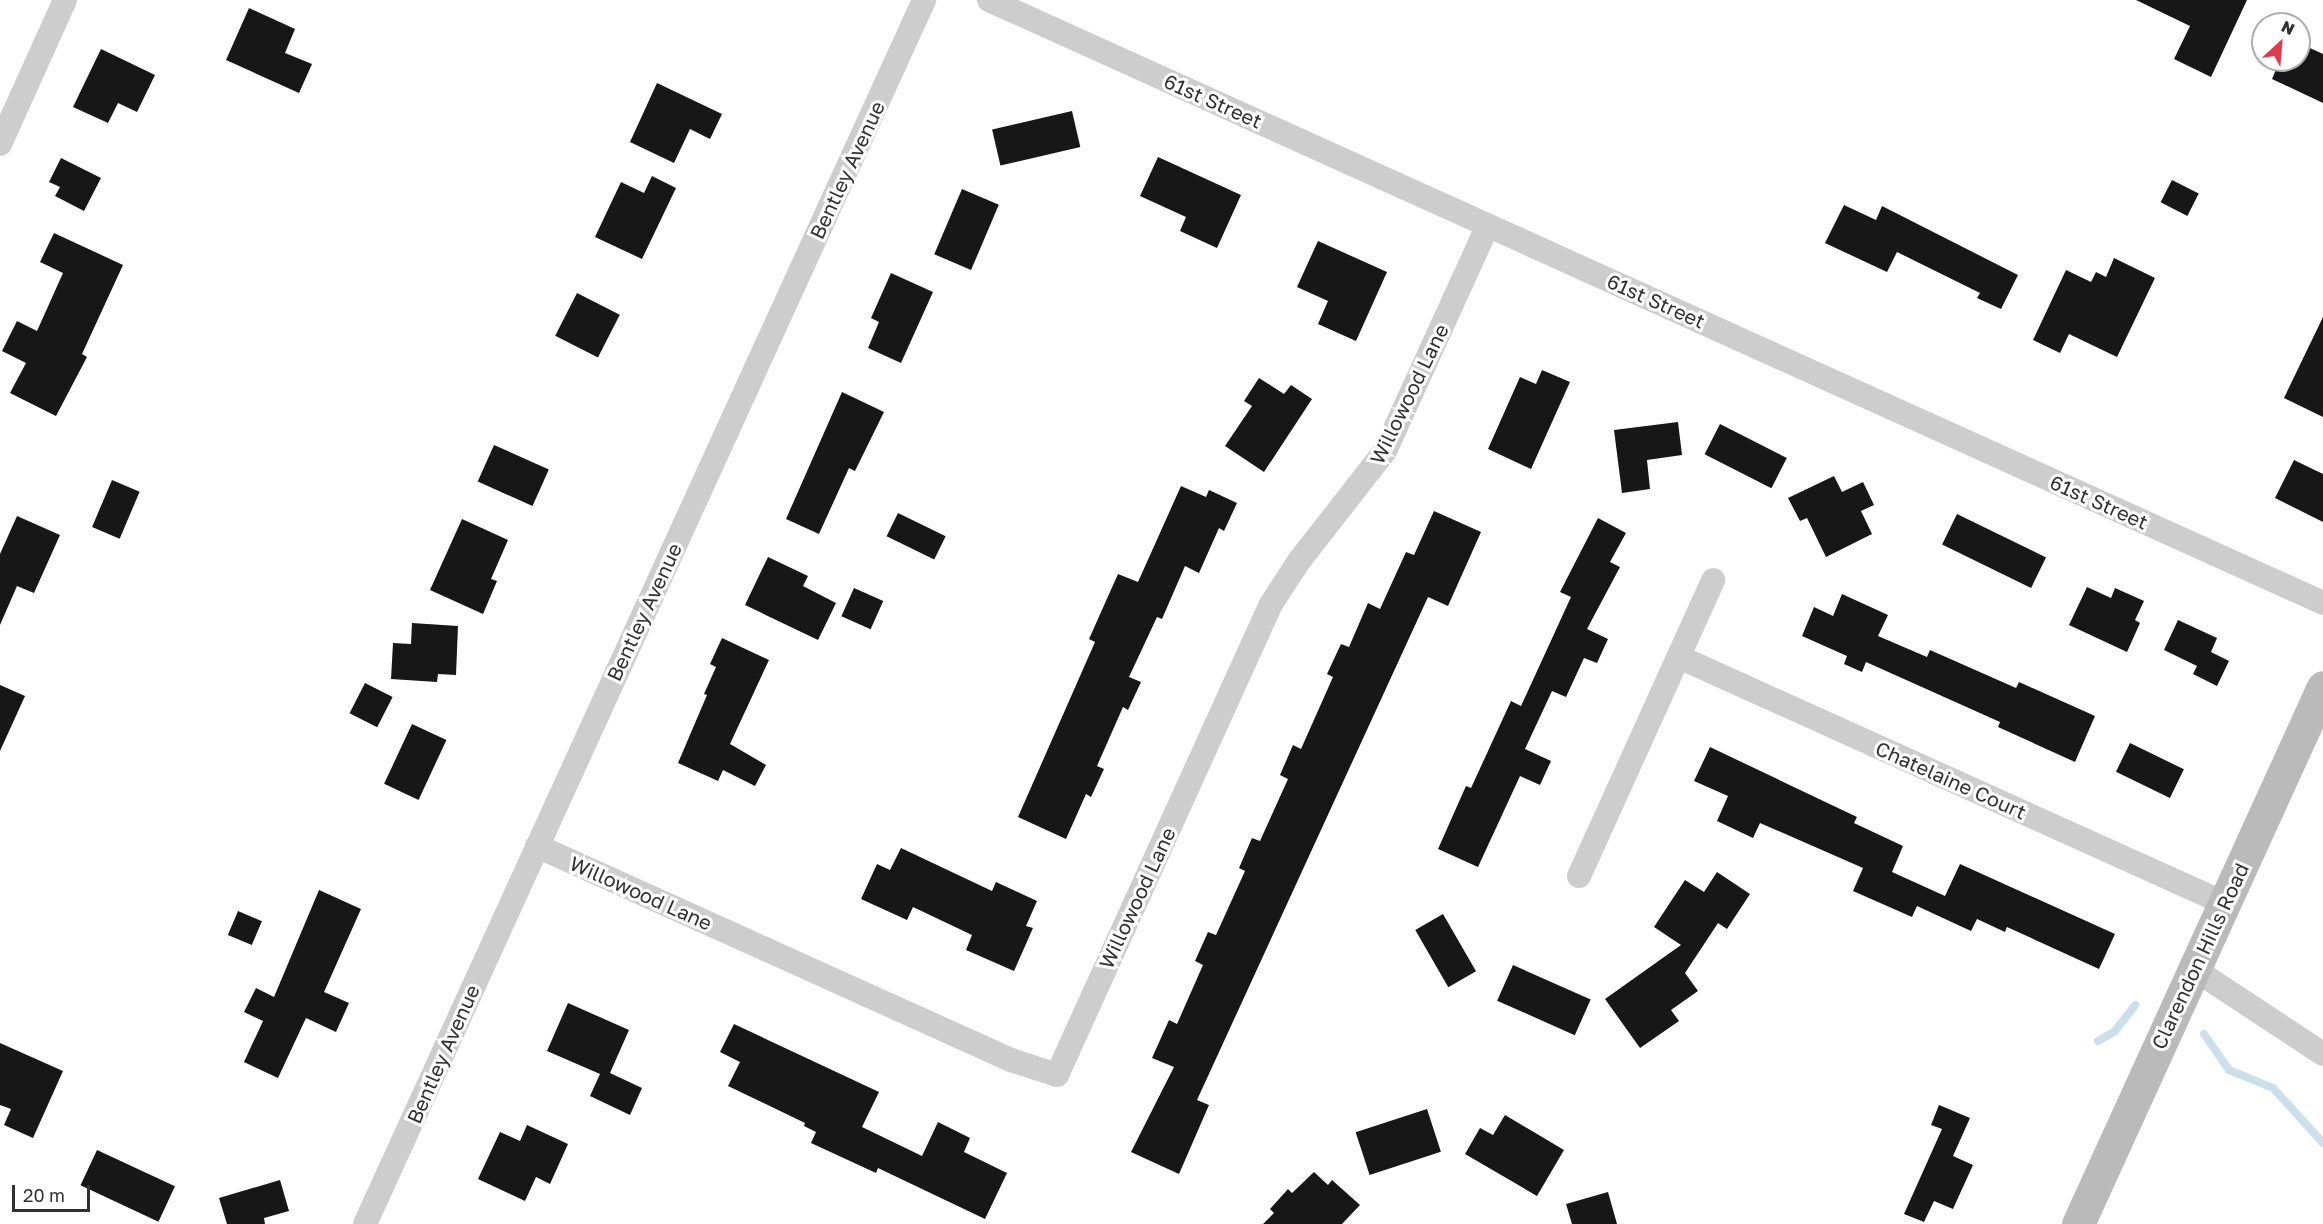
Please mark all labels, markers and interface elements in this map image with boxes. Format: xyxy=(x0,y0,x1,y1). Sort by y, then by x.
north arrow xyxy=(2251,12,2311,72)
text: N xyxy=(2278,16,2298,39)
street label: 61st Street xyxy=(1160,69,1266,133)
street label: Bentley Avenue xyxy=(805,97,889,243)
street label: 61st Street xyxy=(1603,269,1709,333)
street label: Willowood Lane xyxy=(1365,320,1453,468)
street label: 61st Street xyxy=(2046,470,2152,534)
street label: Bentley Avenue xyxy=(602,539,686,685)
street label: Chatelaine Court xyxy=(1872,736,2030,824)
street label: Willowood Lane xyxy=(1094,824,1180,972)
street label: Willowood Lane xyxy=(566,851,716,935)
street label: Clarendon Hills Road xyxy=(2146,859,2254,1053)
street label: Bentley Avenue xyxy=(402,981,484,1127)
scale bar xyxy=(15,1173,93,1211)
text: 20 m xyxy=(23,1184,65,1206)

